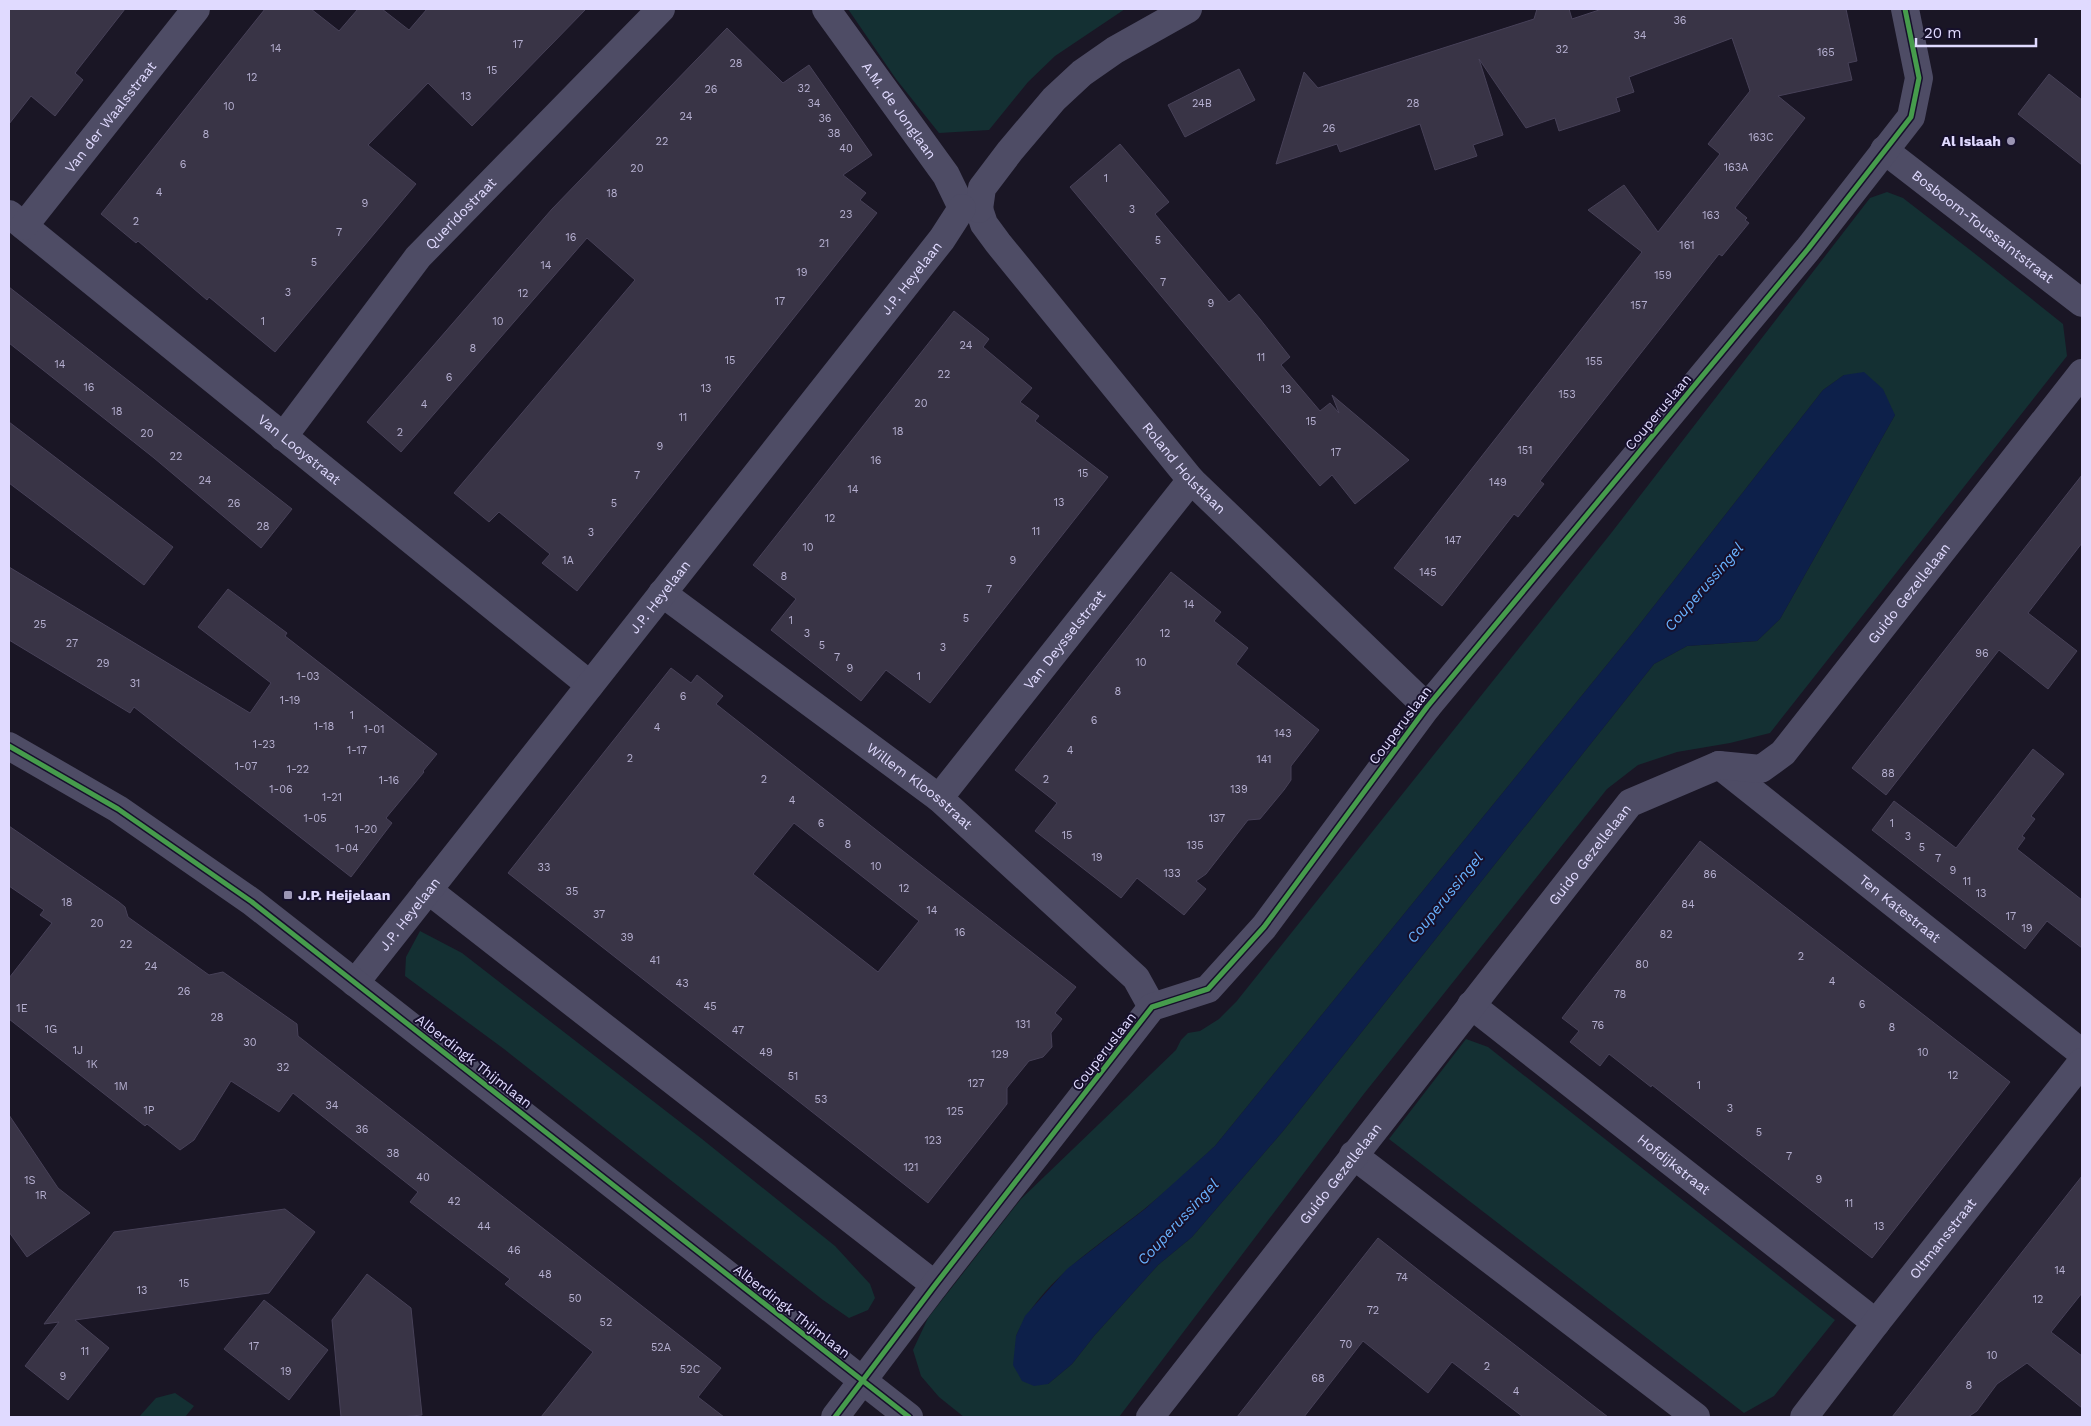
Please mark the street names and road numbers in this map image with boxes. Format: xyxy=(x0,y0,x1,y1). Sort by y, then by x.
street label: Van der Waalsstraat xyxy=(62,58,159,176)
street label: A.M. de Jonglaan xyxy=(859,59,940,162)
street label: Bosboom-Toussaintstraat xyxy=(1909,167,2057,286)
street label: Queridostraat xyxy=(422,174,499,253)
street label: J.P. Heyelaan xyxy=(877,238,945,318)
street label: Couperuslaan xyxy=(1622,371,1694,453)
street label: Van Looystraat xyxy=(255,411,344,488)
street label: Roland Holstlaan xyxy=(1139,419,1229,517)
street label: Guido Gezellelaan xyxy=(1864,540,1953,647)
street label: J.P. Heyelaan xyxy=(626,557,694,637)
street label: Van Deysselstraat xyxy=(1020,587,1109,692)
street label: Couperuslaan xyxy=(1365,683,1435,767)
street label: Willem Kloosstraat xyxy=(864,739,976,833)
street label: Guido Gezellelaan xyxy=(1545,801,1634,908)
street label: Ten Katestraat xyxy=(1856,871,1944,946)
street label: J.P. Heyelaan xyxy=(376,874,443,954)
street label: Couperuslaan xyxy=(1069,1009,1139,1093)
street label: Alberdingk Thijmlaan xyxy=(413,1011,535,1111)
street label: Guido Gezellelaan xyxy=(1296,1120,1385,1227)
street label: Hofdijkstraat xyxy=(1634,1131,1714,1198)
street label: Oltmansstraat xyxy=(1906,1195,1979,1282)
street label: Alberdingk Thijmlaan xyxy=(731,1261,853,1361)

